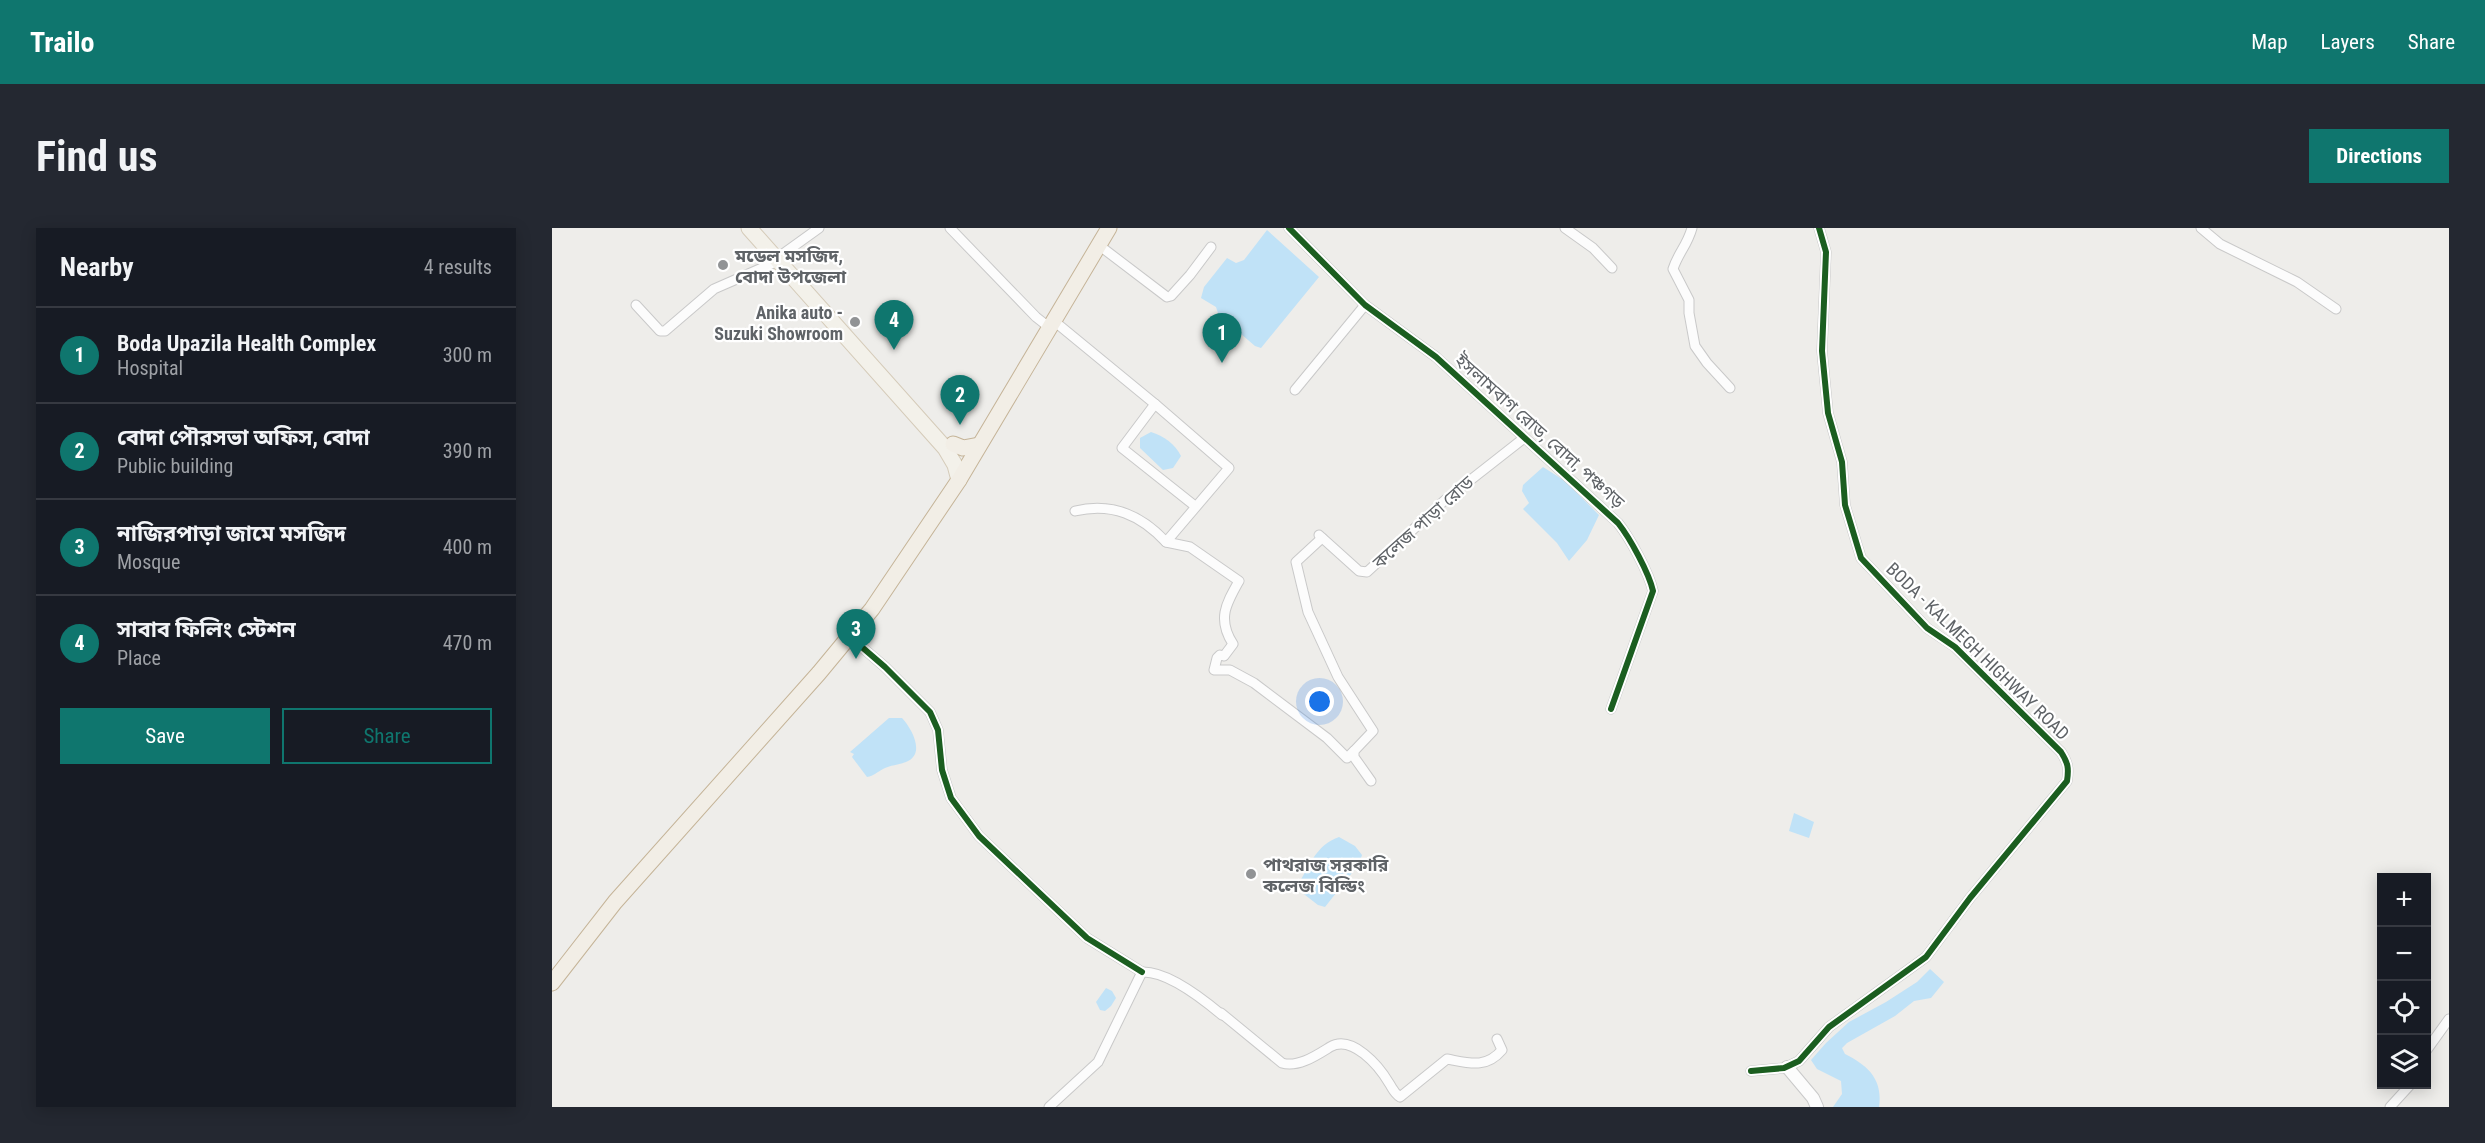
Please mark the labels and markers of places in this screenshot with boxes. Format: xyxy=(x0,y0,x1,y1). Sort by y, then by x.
place label: মডেল মসজিদ, বোদা উপজেলা xyxy=(734,245,847,287)
marker: মডেল মসজিদ, বোদা উপজেলা xyxy=(716,258,730,272)
pin: 4 xyxy=(874,300,914,350)
place label: Anika auto - Suzuki Showroom xyxy=(714,302,843,344)
pin: 1 xyxy=(1202,314,1242,363)
marker: Anika auto - Suzuki Showroom xyxy=(848,315,862,329)
pin: 2 xyxy=(940,376,980,425)
pin: 3 xyxy=(836,610,876,659)
place label: পাথরাজ সরকারি কলেজ বিল্ডিং xyxy=(1262,854,1390,896)
marker: পাথরাজ সরকারি কলেজ বিল্ডিং xyxy=(1244,867,1258,881)

